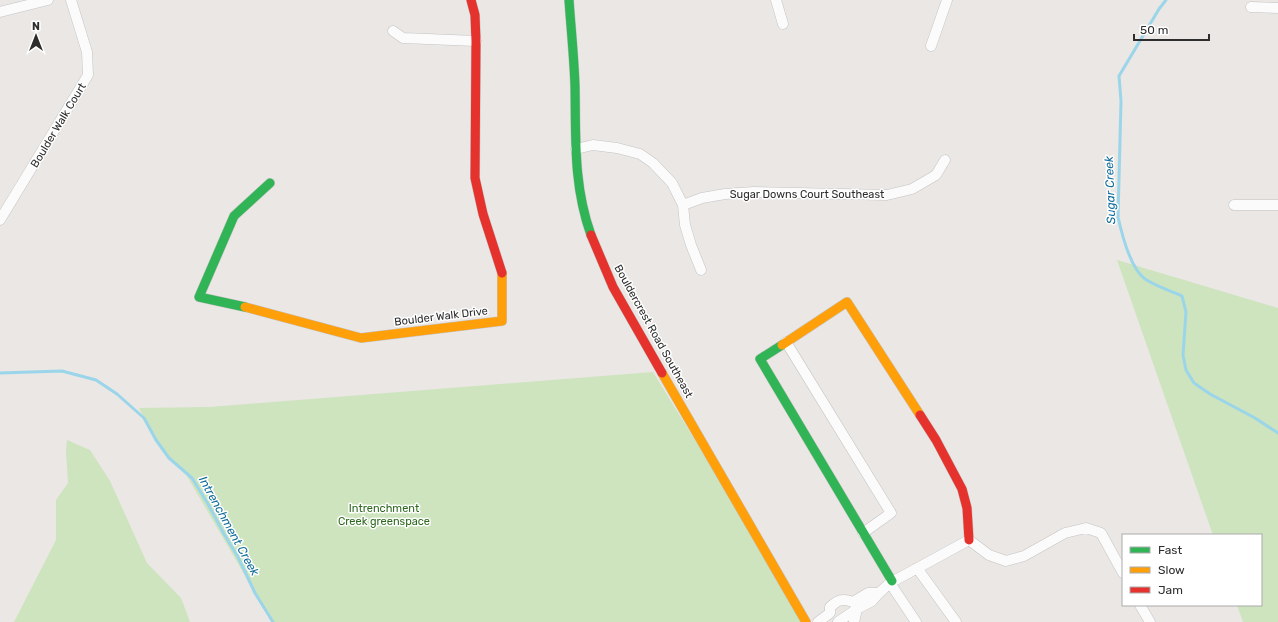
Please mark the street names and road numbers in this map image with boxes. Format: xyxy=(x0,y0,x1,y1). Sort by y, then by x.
street label: Boulder Walk Court xyxy=(28,80,89,170)
street label: Sugar Downs Court Southeast xyxy=(730,188,885,201)
street label: Bouldercrest Road Southeast xyxy=(611,262,696,401)
street label: Boulder Walk Drive xyxy=(394,304,489,329)

